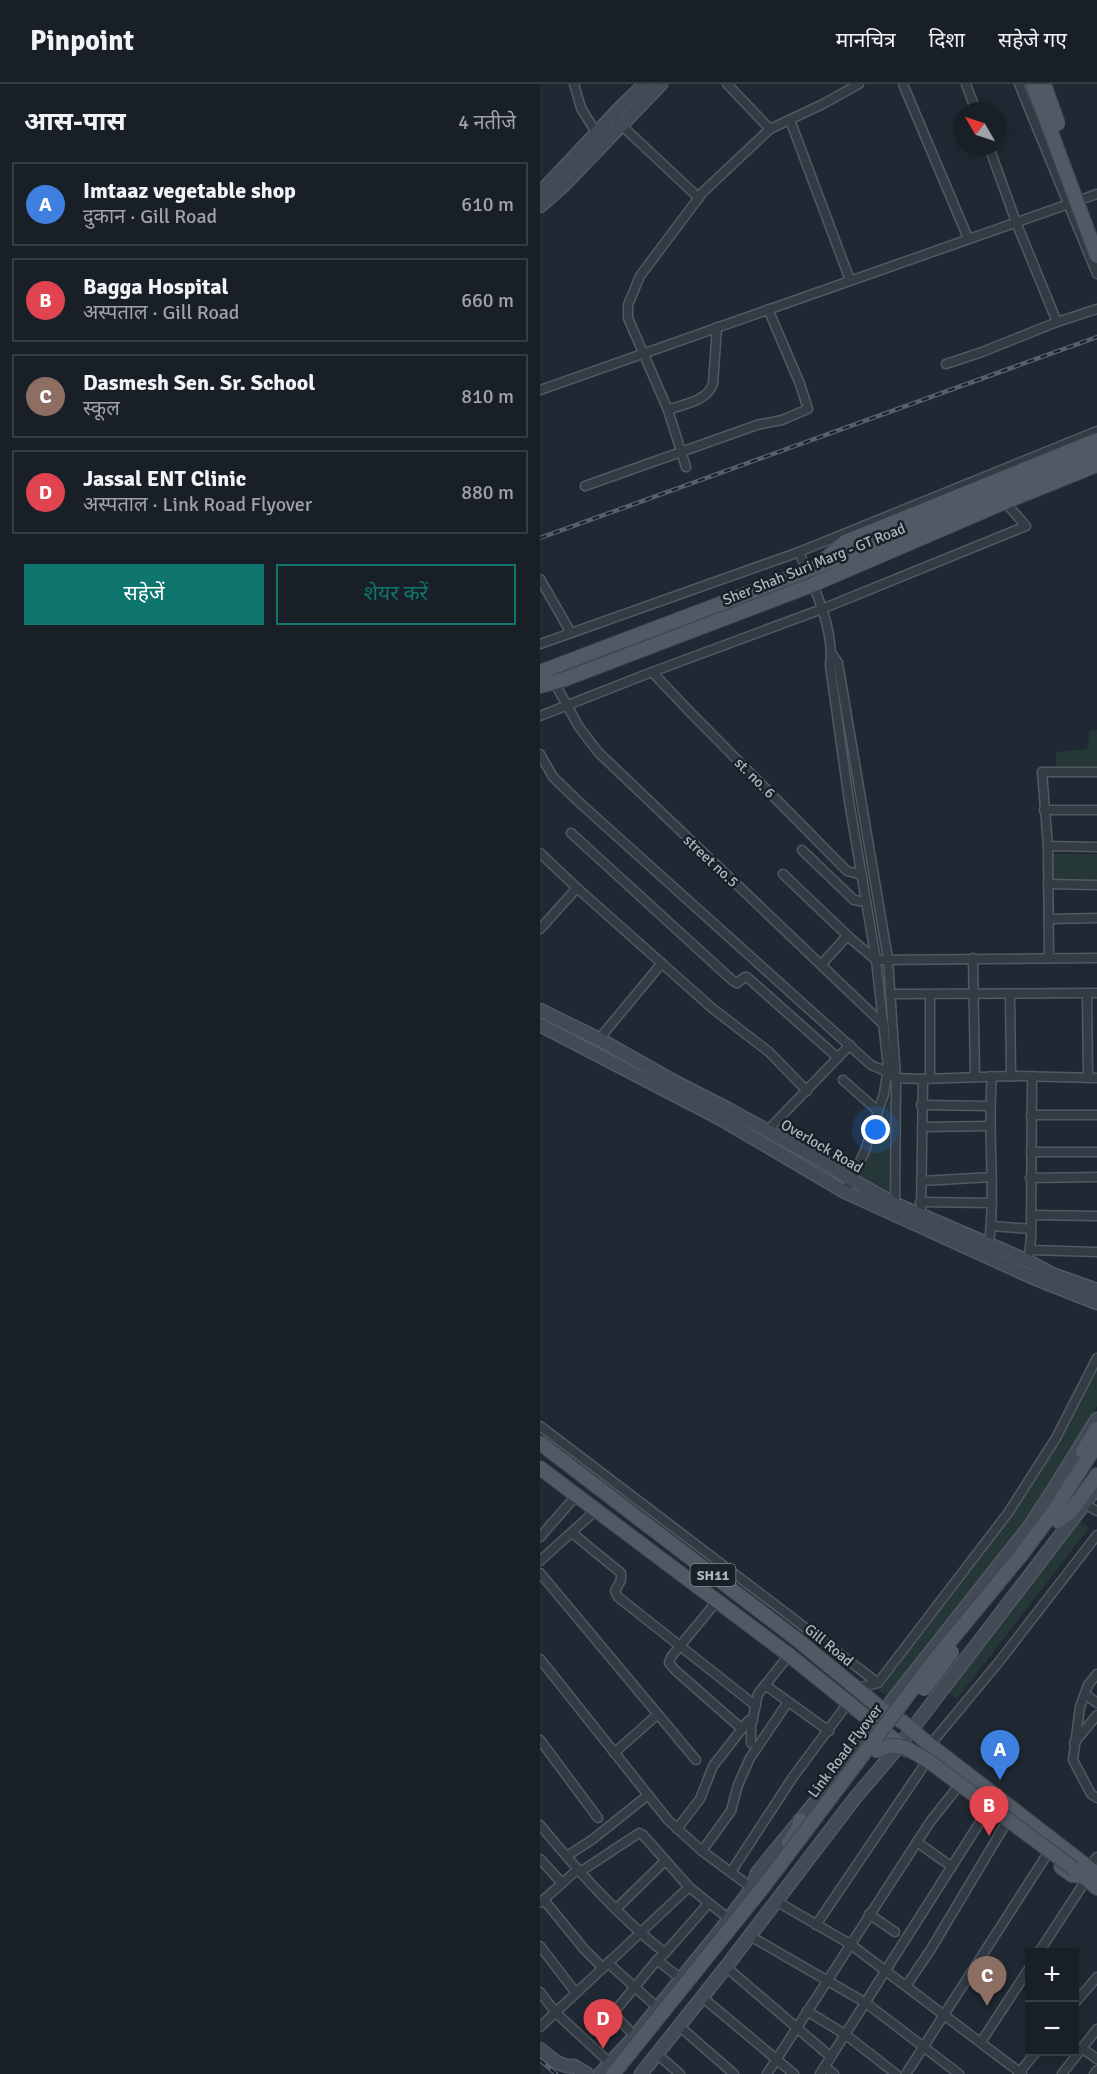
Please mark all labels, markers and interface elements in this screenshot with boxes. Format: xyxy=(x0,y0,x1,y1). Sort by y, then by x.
text: Pinpoint xyxy=(30,24,134,58)
text: मानचित्र xyxy=(836,27,896,53)
text: दिशा xyxy=(929,27,965,53)
text: सहेजे गए xyxy=(998,27,1067,53)
north arrow xyxy=(953,102,1007,156)
text: आस-पास xyxy=(24,106,126,138)
text: 4 नतीजे xyxy=(458,110,516,135)
text: Imtaaz vegetable shop xyxy=(83,177,296,204)
text: A xyxy=(39,192,52,217)
text: 610 m xyxy=(461,192,514,217)
text: दुकान · Gill Road xyxy=(83,204,217,229)
text: Bagga Hospital xyxy=(83,273,228,300)
text: B xyxy=(39,288,52,313)
text: 660 m xyxy=(461,288,514,313)
text: अस्पताल · Gill Road xyxy=(83,300,239,325)
text: Dasmesh Sen. Sr. School xyxy=(83,369,315,396)
text: C xyxy=(39,384,52,409)
text: 810 m xyxy=(461,384,514,409)
text: स्कूल xyxy=(83,396,120,421)
text: Jassal ENT Clinic xyxy=(83,465,246,492)
text: D xyxy=(39,480,52,505)
text: 880 m xyxy=(461,480,514,505)
text: अस्पताल · Link Road Flyover xyxy=(83,492,312,517)
street label: Sher Shah Suri Marg - GT Road xyxy=(720,519,908,609)
button: सहेजें xyxy=(24,564,264,625)
button: शेयर करें xyxy=(276,564,516,625)
street label: st. no. 6 xyxy=(731,754,779,802)
street label: street no.5 xyxy=(680,831,742,891)
street label: Overlock Road xyxy=(778,1115,866,1177)
your location xyxy=(861,1115,890,1144)
road number: SH11 xyxy=(690,1564,735,1586)
street label: Gill Road xyxy=(801,1620,857,1670)
street label: Link Road Flyover xyxy=(804,1700,886,1801)
pin: A xyxy=(980,1730,1020,1780)
pin: B xyxy=(970,1786,1008,1836)
map controls xyxy=(1025,1948,1079,2056)
button: + xyxy=(1025,1948,1079,2002)
pin: C xyxy=(968,1956,1006,2006)
pin: D xyxy=(584,2000,622,2049)
button: − xyxy=(1025,2002,1079,2056)

